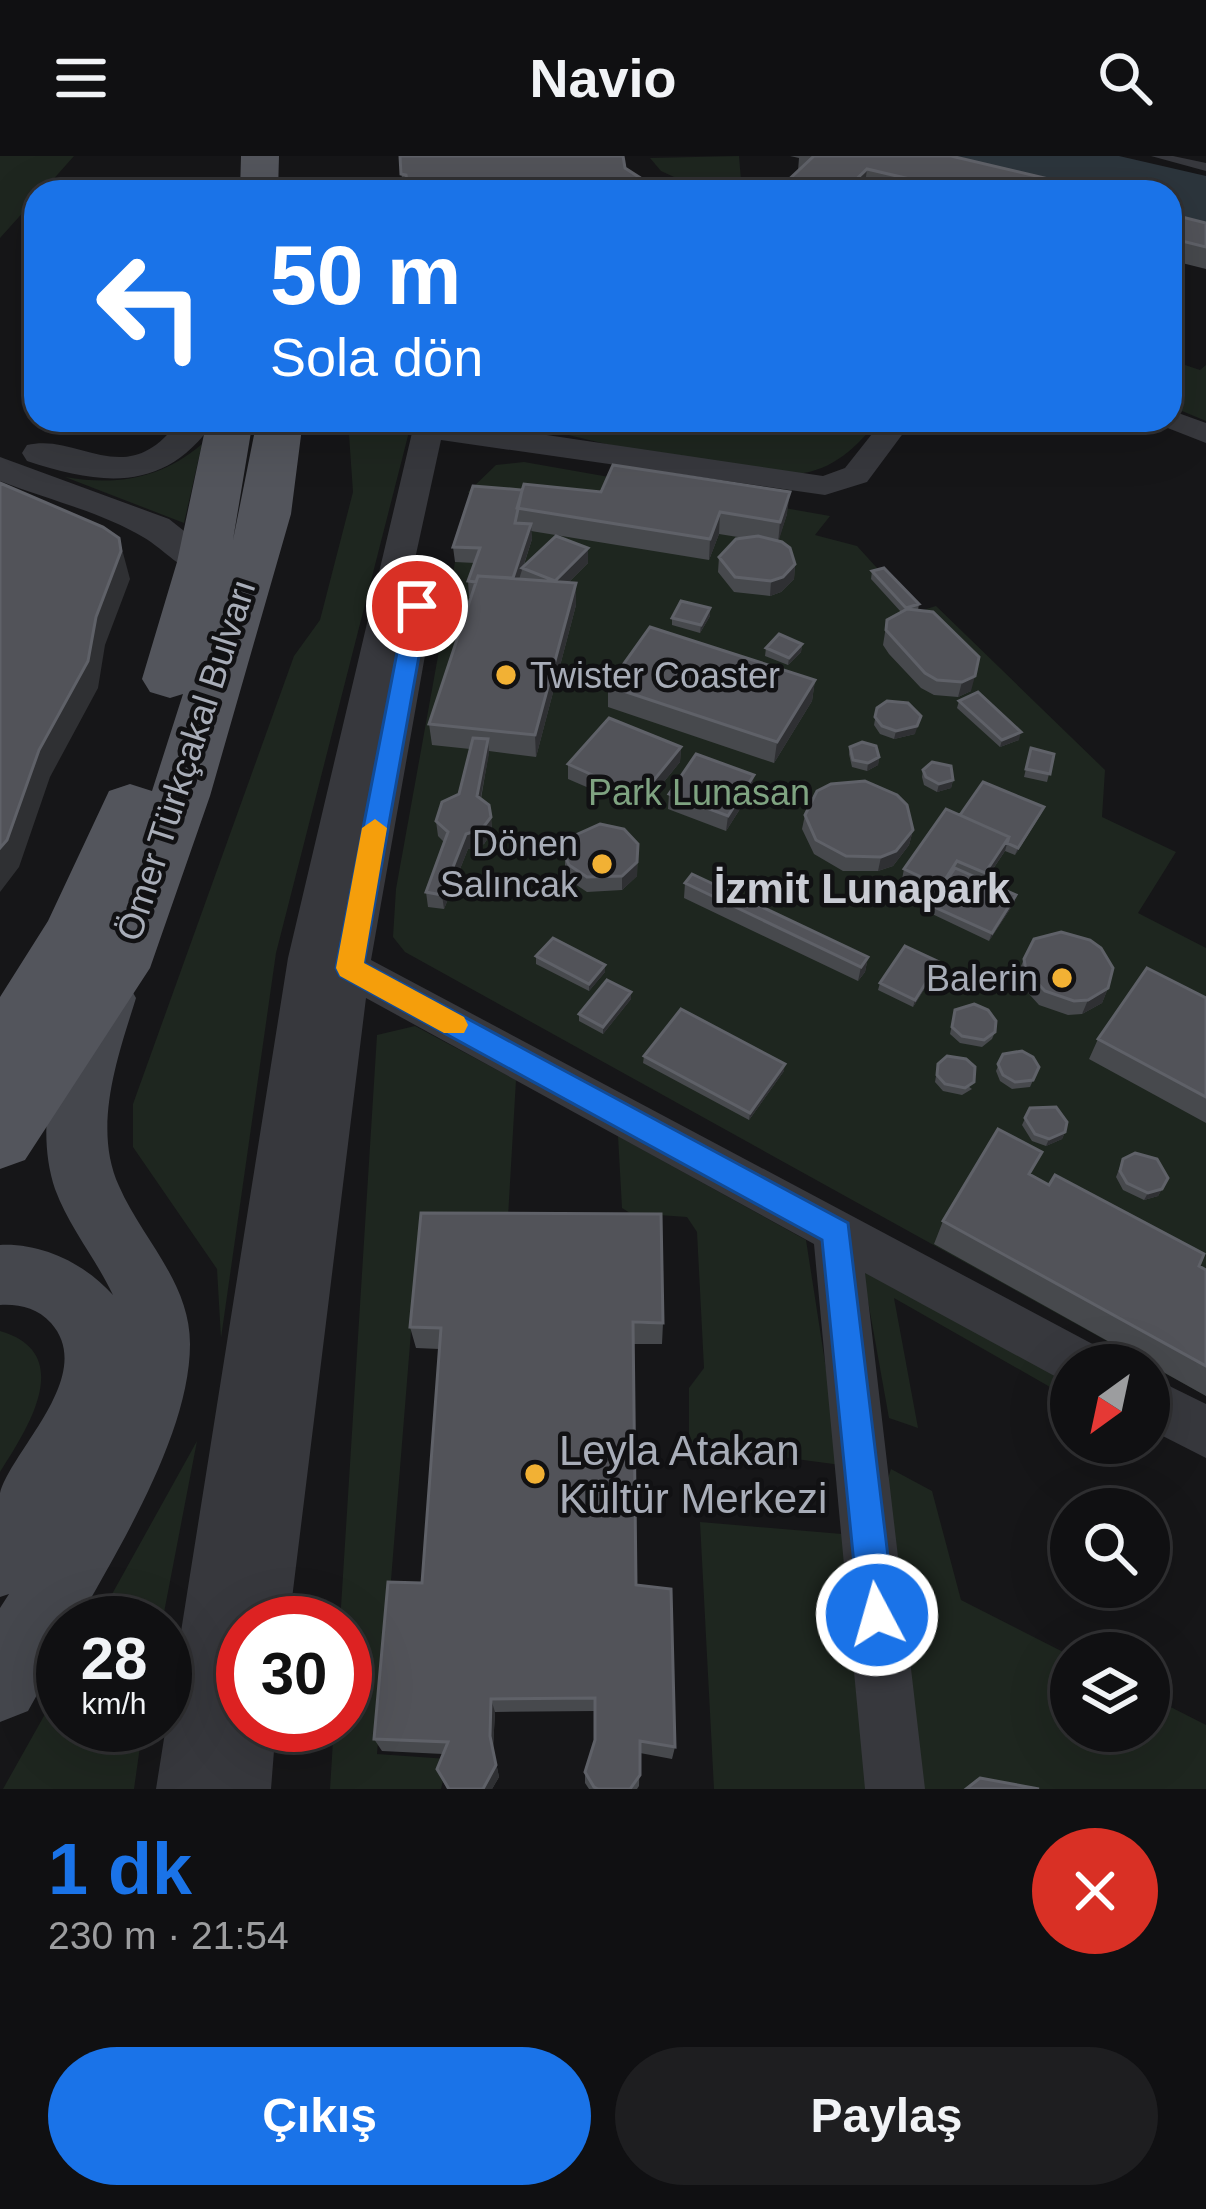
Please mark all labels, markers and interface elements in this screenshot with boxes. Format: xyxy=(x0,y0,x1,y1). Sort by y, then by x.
icon: menu xyxy=(48,45,114,111)
icon: search xyxy=(1092,45,1158,111)
text: Navio xyxy=(529,48,677,108)
icon: left xyxy=(72,228,228,384)
text: 50 m xyxy=(270,228,461,322)
text: Sola dön xyxy=(270,327,483,387)
pin xyxy=(366,555,468,657)
icon: arrive xyxy=(384,573,450,639)
street label: Ömer Türkçakal Bulvarı xyxy=(108,574,264,946)
place label: Twister Coaster xyxy=(530,655,780,696)
marker: Twister Coaster xyxy=(493,662,519,688)
park label: Park Lunasan xyxy=(588,772,810,813)
place label: Dönen Salıncak xyxy=(440,823,579,905)
marker: Dönen Salıncak xyxy=(589,851,615,877)
district label: İzmit Lunapark xyxy=(714,865,1011,912)
place label: Balerin xyxy=(926,958,1038,999)
marker: Balerin xyxy=(1049,965,1075,991)
north arrow xyxy=(1050,1344,1170,1464)
map controls xyxy=(1050,1344,1170,1752)
place label: Leyla Atakan Kültür Merkezi xyxy=(559,1427,827,1522)
marker: Leyla Atakan Kültür Merkezi xyxy=(522,1461,548,1487)
button: search xyxy=(1050,1488,1170,1608)
position arrow xyxy=(814,1552,940,1678)
speed limit sign: 30 xyxy=(216,1596,372,1752)
text: 28 xyxy=(81,1625,147,1692)
button: layers xyxy=(1050,1632,1170,1752)
text: km/h xyxy=(81,1687,147,1720)
button: close xyxy=(1032,1828,1158,1954)
text: 1 dk xyxy=(48,1829,192,1909)
text: 230 m · 21:54 xyxy=(48,1914,289,1957)
button: Çıkış xyxy=(48,2047,591,2185)
button: Paylaş xyxy=(615,2047,1158,2185)

